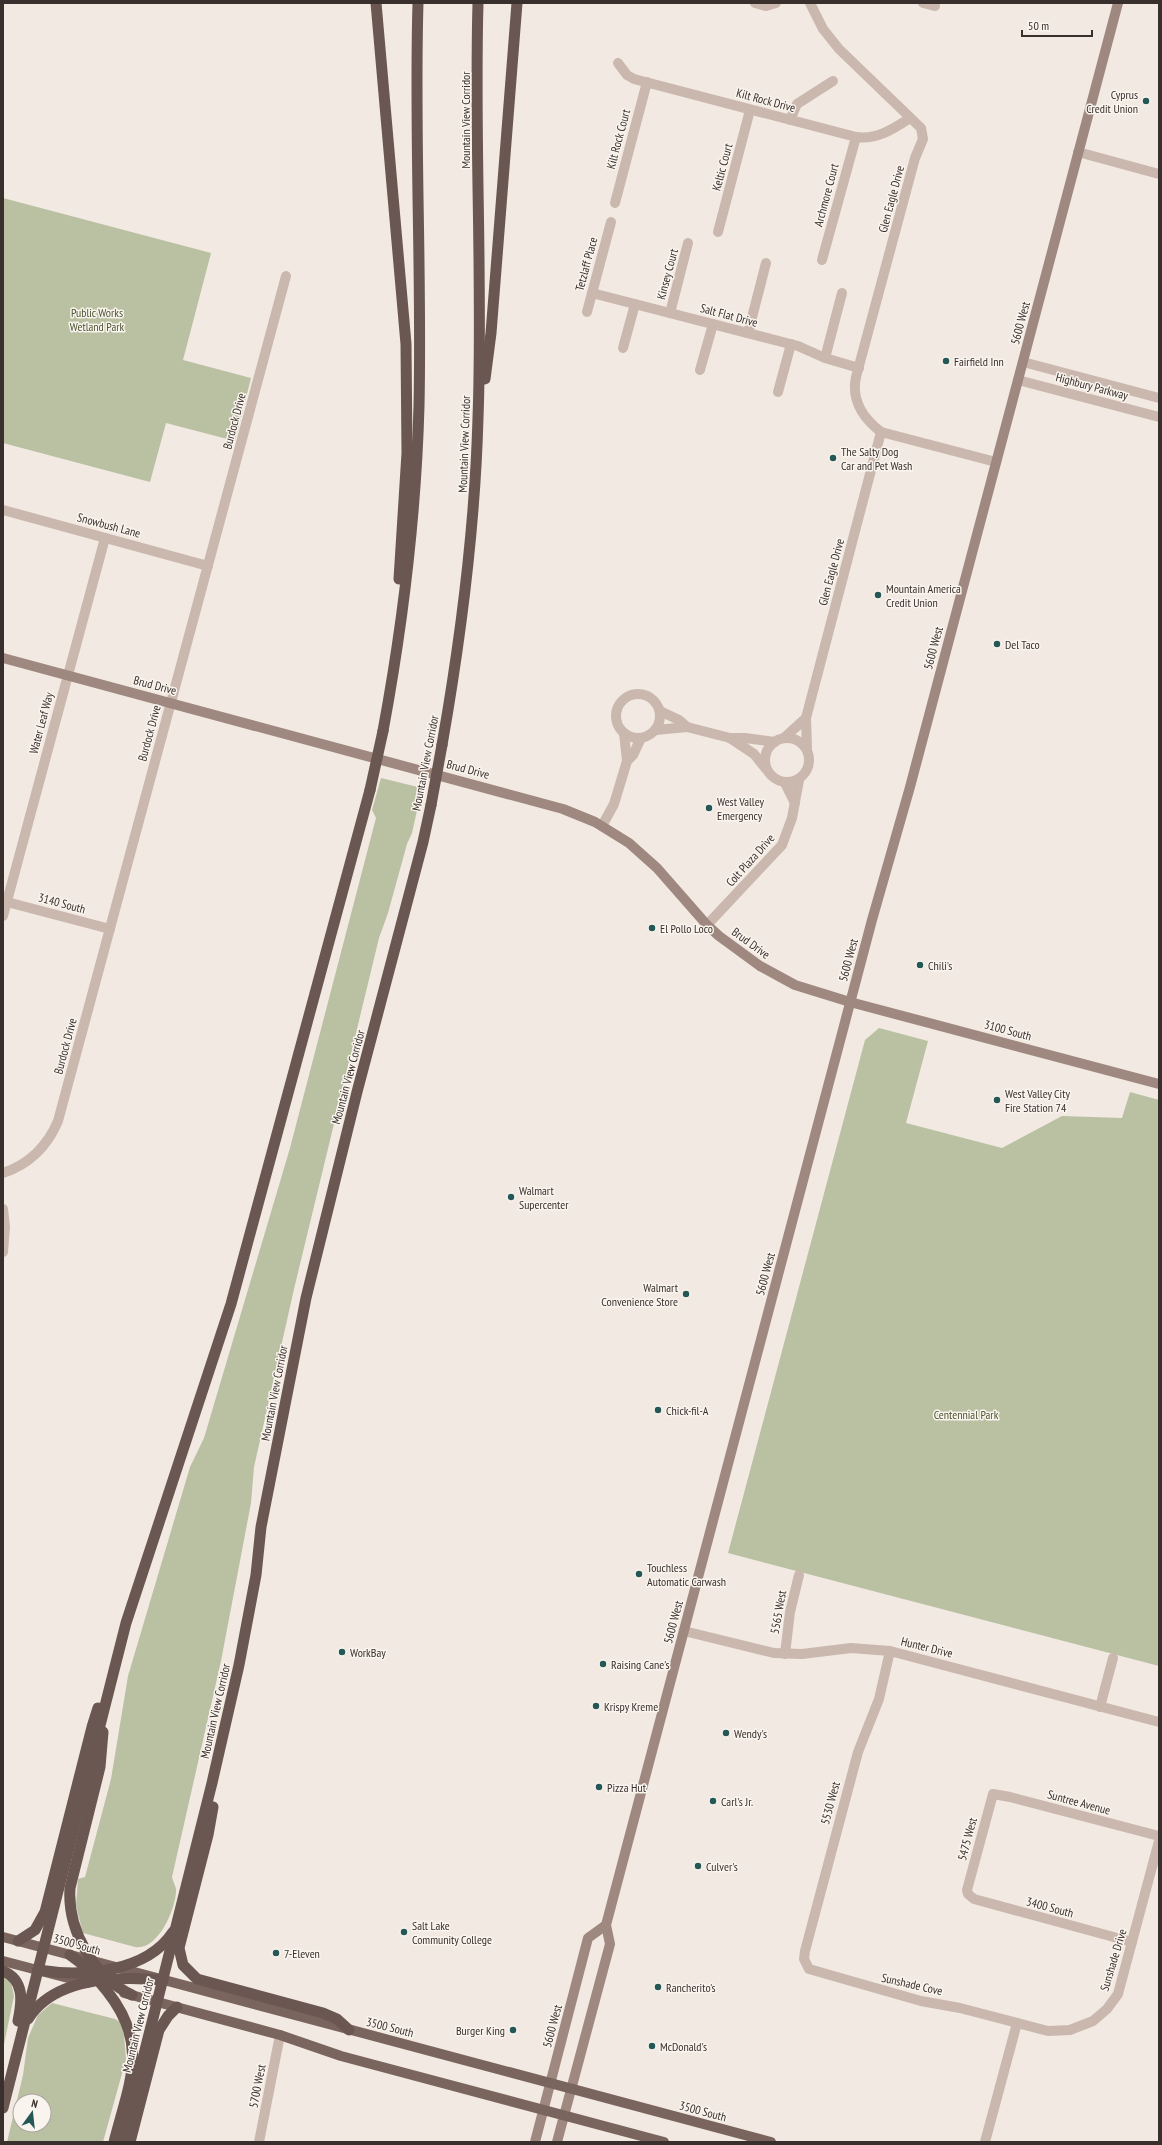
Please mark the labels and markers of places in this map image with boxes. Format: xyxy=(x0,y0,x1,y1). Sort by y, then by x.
place label: Cyprus Credit Union xyxy=(1086,87,1138,116)
marker: Cyprus Credit Union xyxy=(1141,96,1151,106)
place label: Fairfield Inn xyxy=(954,354,1004,369)
marker: Fairfield Inn xyxy=(941,356,951,366)
place label: The Salty Dog Car and Pet Wash xyxy=(841,444,912,473)
marker: The Salty Dog Car and Pet Wash xyxy=(828,453,838,463)
place label: Mountain America Credit Union xyxy=(886,581,961,610)
marker: Mountain America Credit Union xyxy=(873,590,883,600)
place label: Del Taco xyxy=(1005,637,1040,652)
marker: Del Taco xyxy=(992,639,1002,649)
place label: West Valley Emergency xyxy=(717,794,764,823)
marker: West Valley Emergency xyxy=(704,803,714,813)
place label: El Pollo Loco xyxy=(660,921,713,936)
marker: El Pollo Loco xyxy=(647,923,657,933)
place label: Chili's xyxy=(928,958,952,973)
marker: Chili's xyxy=(915,960,925,970)
place label: West Valley City Fire Station 74 xyxy=(1005,1086,1070,1115)
marker: West Valley City Fire Station 74 xyxy=(992,1095,1002,1105)
place label: Walmart Supercenter xyxy=(519,1183,569,1212)
marker: Walmart Supercenter xyxy=(506,1192,516,1202)
place label: Walmart Convenience Store xyxy=(601,1280,679,1309)
marker: Walmart Convenience Store xyxy=(681,1289,691,1299)
place label: Chick-fil-A xyxy=(666,1403,709,1418)
marker: Chick-fil-A xyxy=(653,1405,663,1415)
place label: Touchless Automatic Carwash xyxy=(647,1560,726,1589)
marker: Touchless Automatic Carwash xyxy=(634,1569,644,1579)
place label: WorkBay xyxy=(350,1645,386,1660)
marker: WorkBay xyxy=(337,1647,347,1657)
place label: Raising Cane's xyxy=(611,1657,670,1672)
marker: Raising Cane's xyxy=(598,1659,608,1669)
place label: Krispy Kreme xyxy=(604,1699,658,1714)
marker: Krispy Kreme xyxy=(591,1701,601,1711)
place label: Wendy's xyxy=(734,1726,767,1741)
marker: Wendy's xyxy=(721,1728,731,1738)
place label: Pizza Hut xyxy=(607,1780,647,1795)
marker: Pizza Hut xyxy=(594,1782,604,1792)
place label: Carl's Jr. xyxy=(721,1794,753,1809)
marker: Carl's Jr. xyxy=(708,1796,718,1806)
place label: Culver's xyxy=(706,1859,738,1874)
marker: Culver's xyxy=(693,1861,703,1871)
place label: Salt Lake Community College xyxy=(412,1918,492,1947)
marker: Salt Lake Community College xyxy=(399,1927,409,1937)
place label: 7-Eleven xyxy=(284,1946,320,1961)
marker: 7-Eleven xyxy=(271,1948,281,1958)
place label: Rancherito's xyxy=(666,1980,716,1995)
marker: Rancherito's xyxy=(653,1982,663,1992)
place label: Burger King xyxy=(456,2023,505,2038)
marker: Burger King xyxy=(508,2025,518,2035)
place label: McDonald's xyxy=(660,2039,707,2054)
marker: McDonald's xyxy=(647,2041,657,2051)

